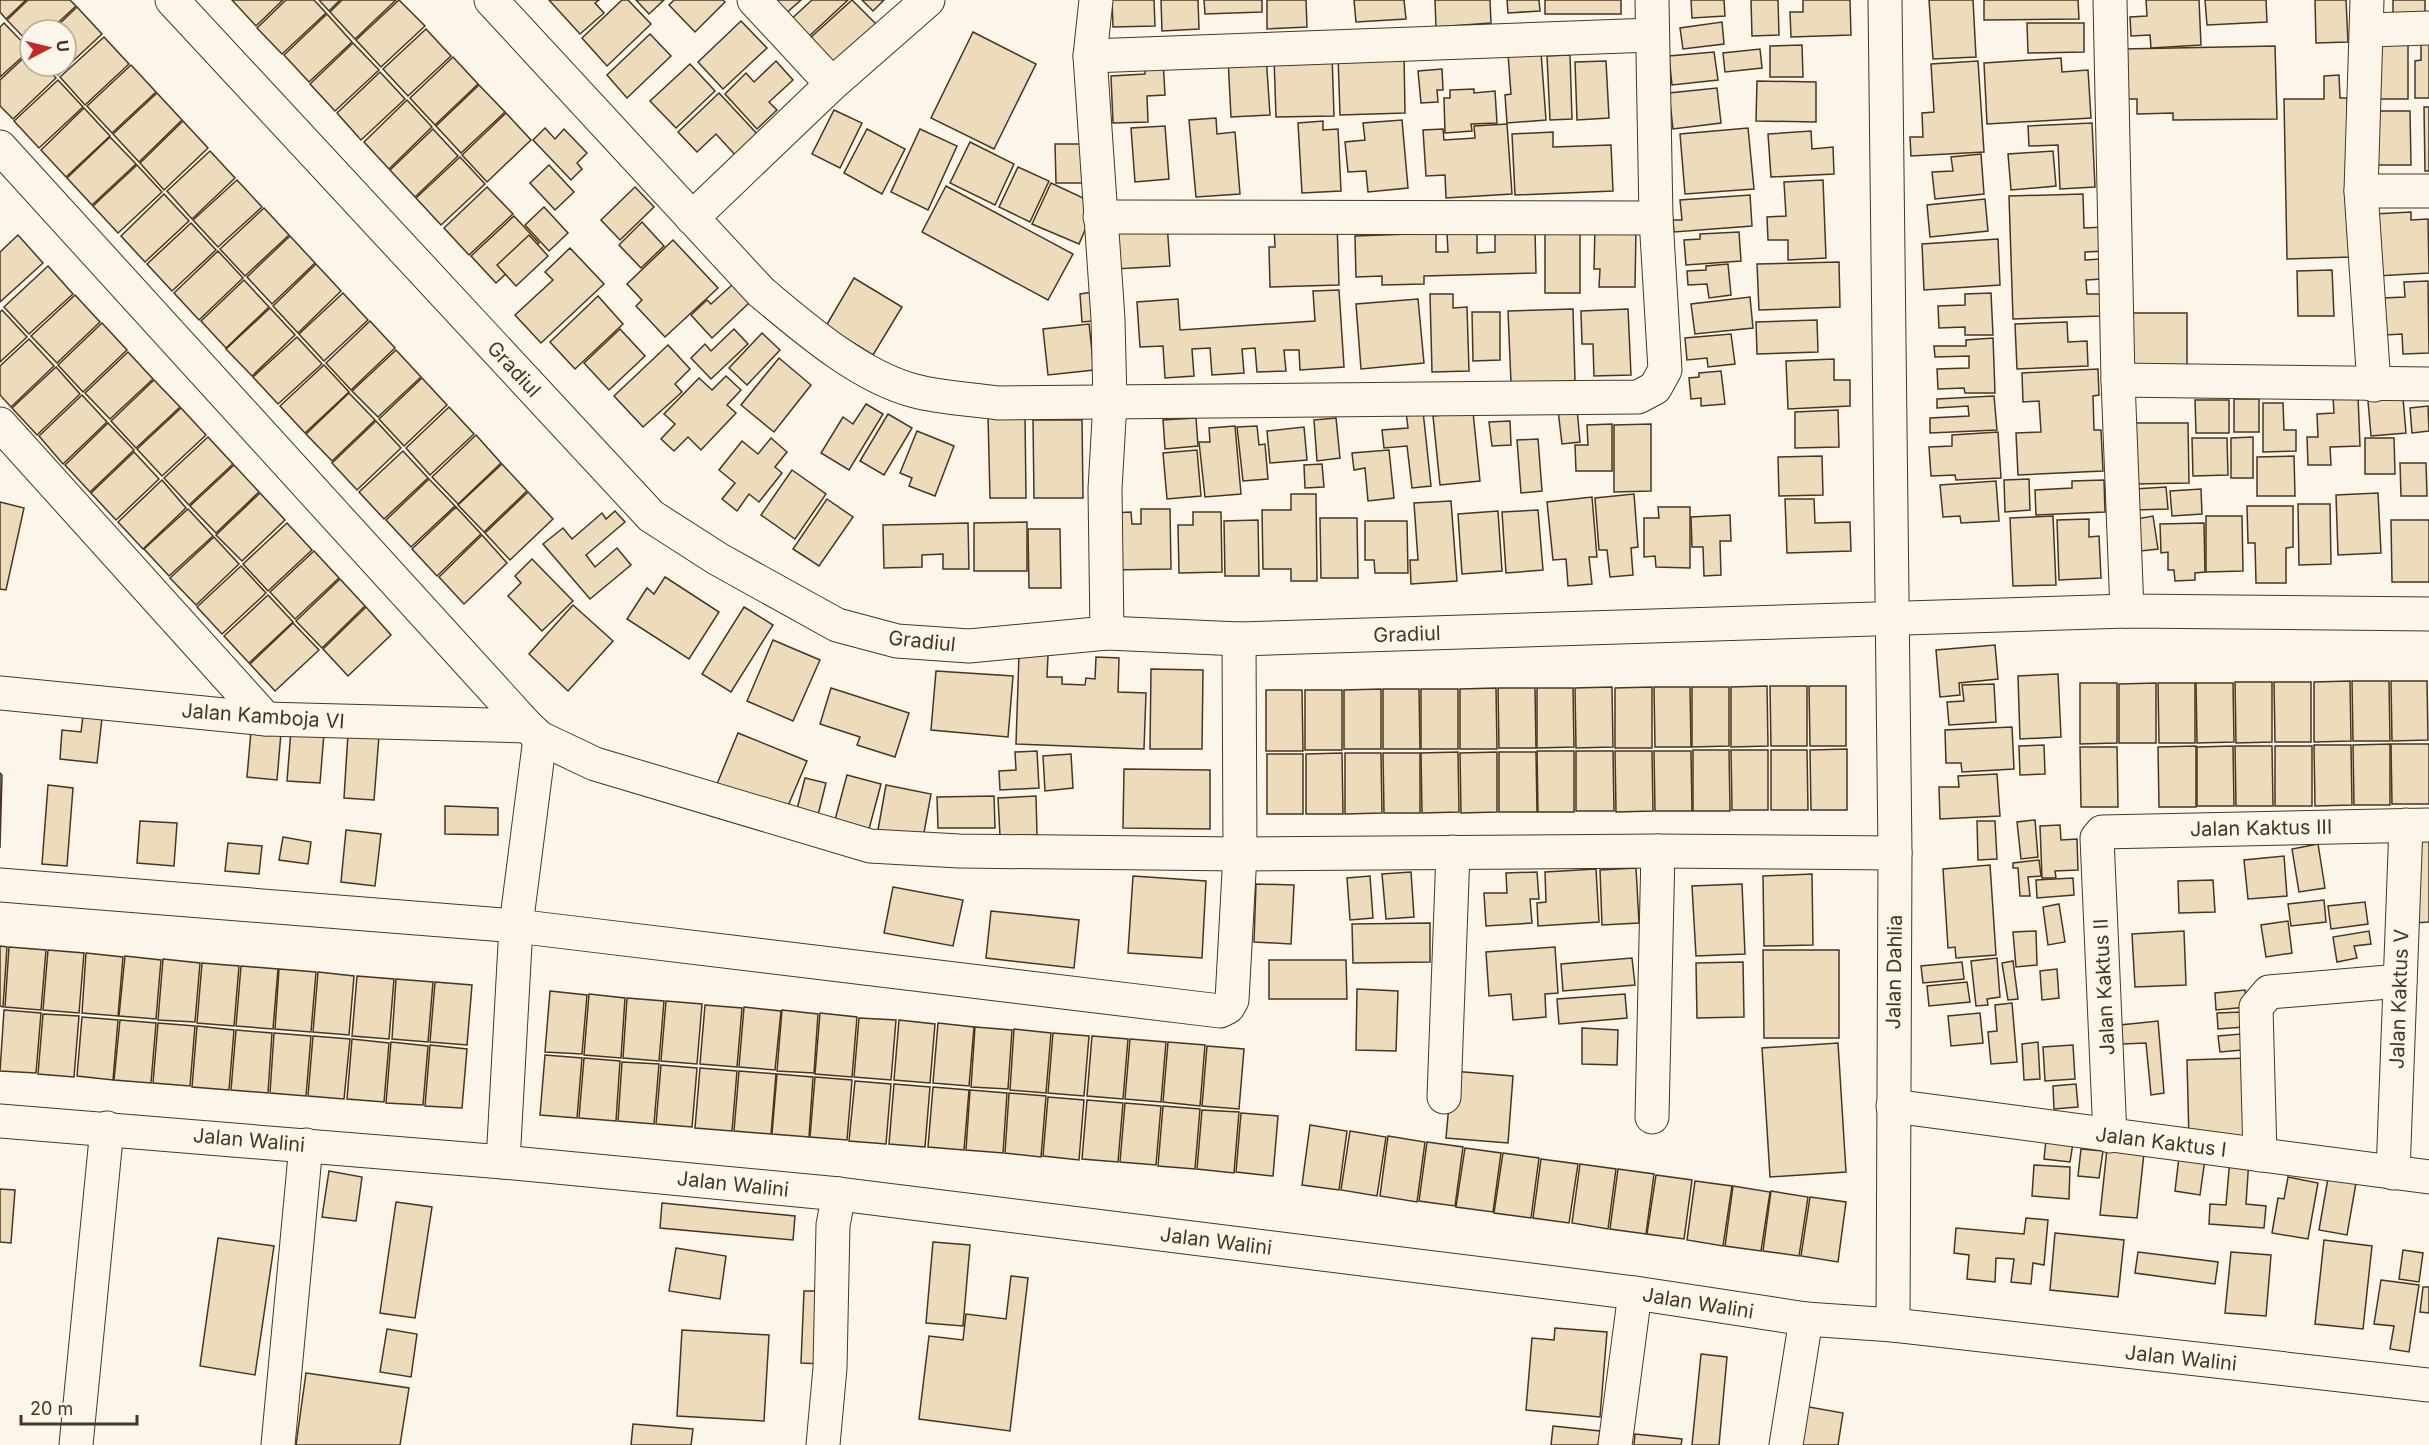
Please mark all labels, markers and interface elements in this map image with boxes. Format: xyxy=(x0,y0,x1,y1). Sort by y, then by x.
north arrow xyxy=(18,18,78,78)
text: U xyxy=(52,39,74,53)
street label: Gradiul xyxy=(482,336,546,402)
street label: Gradiul xyxy=(1373,621,1441,647)
street label: Gradiul xyxy=(887,626,957,656)
street label: Jalan Kamboja VI xyxy=(181,698,345,734)
street label: Jalan Kaktus III xyxy=(2190,815,2332,841)
street label: Jalan Dahlia xyxy=(1881,915,1907,1029)
street label: Jalan Kaktus II xyxy=(2088,918,2120,1056)
street label: Jalan Kaktus V xyxy=(2385,928,2413,1069)
street label: Jalan Kaktus I xyxy=(2094,1122,2228,1162)
street label: Jalan Walini xyxy=(192,1123,306,1157)
street label: Jalan Walini xyxy=(676,1166,790,1202)
street label: Jalan Walini xyxy=(1159,1222,1273,1260)
street label: Jalan Walini xyxy=(1641,1282,1755,1324)
street label: Jalan Walini xyxy=(2124,1340,2238,1376)
scale bar xyxy=(21,1388,136,1426)
text: 20 m xyxy=(30,1398,73,1419)

